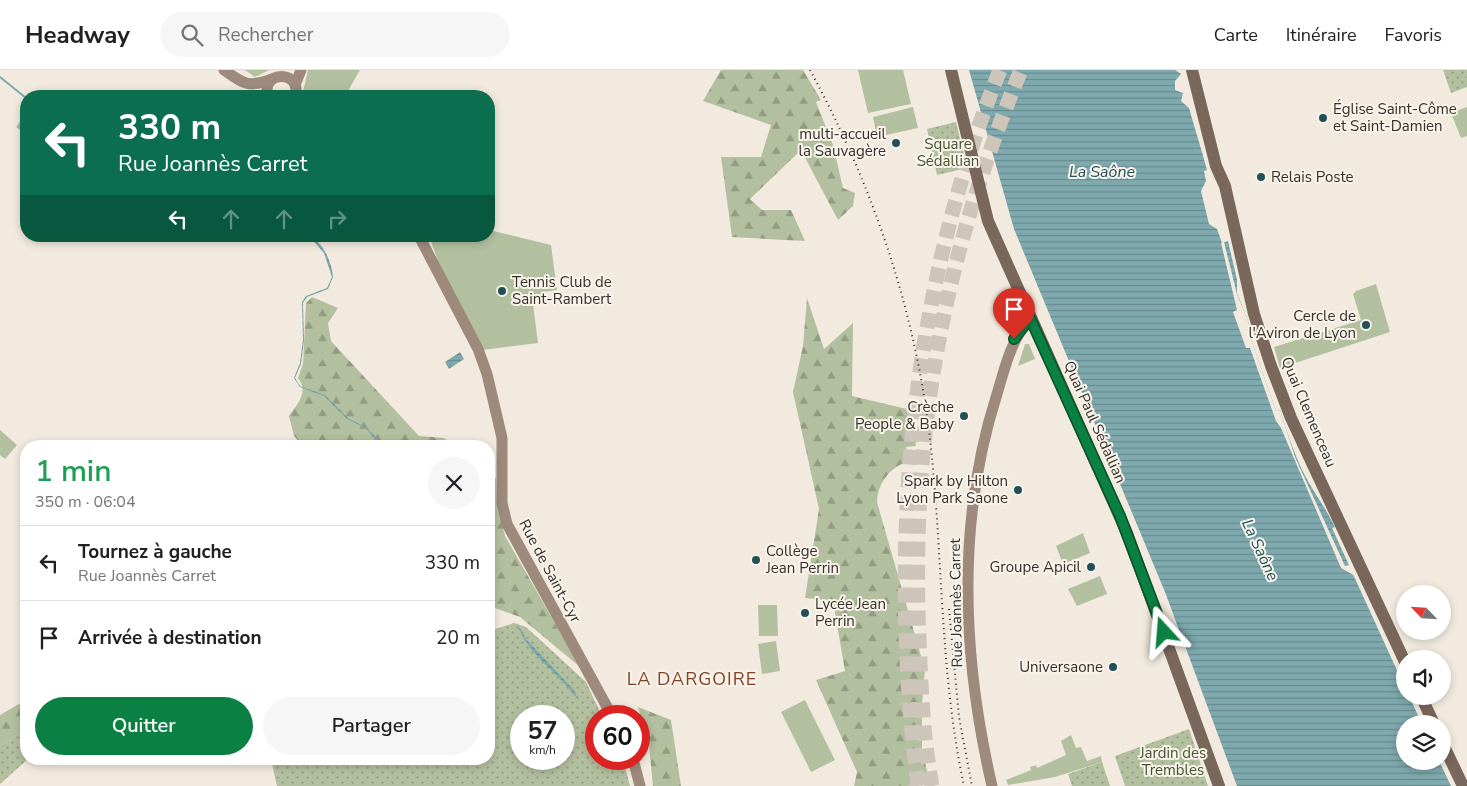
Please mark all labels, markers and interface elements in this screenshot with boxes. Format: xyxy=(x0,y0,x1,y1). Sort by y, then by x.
search box xyxy=(160,12,510,57)
text: Headway xyxy=(25,19,130,51)
icon: search xyxy=(178,21,206,49)
text: Rechercher xyxy=(218,22,313,48)
text: Carte xyxy=(1214,23,1258,47)
text: Itinéraire xyxy=(1286,23,1357,47)
text: Favoris xyxy=(1385,23,1442,47)
place label: Église Saint-Côme et Saint-Damien xyxy=(1333,99,1457,136)
text: 330 m xyxy=(118,104,221,151)
icon: left xyxy=(35,110,100,175)
marker: Église Saint-Côme et Saint-Damien xyxy=(1317,112,1329,124)
place label: multi-accueil la Sauvagère xyxy=(799,124,887,161)
park label: Square Sédallian xyxy=(917,134,979,171)
marker: multi-accueil la Sauvagère xyxy=(890,137,902,149)
text: Rue Joannès Carret xyxy=(118,149,307,179)
water label: La Saône xyxy=(1069,161,1136,183)
place label: Relais Poste xyxy=(1271,167,1354,187)
marker: Relais Poste xyxy=(1255,171,1267,183)
icon: left xyxy=(164,205,192,233)
icon: ahead xyxy=(217,205,245,233)
icon: ahead xyxy=(270,205,298,233)
icon: right xyxy=(323,205,351,233)
place label: Tennis Club de Saint-Rambert xyxy=(512,272,612,309)
marker: Tennis Club de Saint-Rambert xyxy=(496,285,508,297)
pin xyxy=(993,288,1035,339)
icon: arrive xyxy=(1000,295,1028,323)
place label: Cercle de l'Aviron de Lyon xyxy=(1249,306,1356,343)
marker: Cercle de l'Aviron de Lyon xyxy=(1360,319,1372,331)
street label: Quai Clemenceau xyxy=(1277,354,1341,470)
street label: Quai Paul Sédallian xyxy=(1059,358,1131,486)
place label: Crèche People & Baby xyxy=(855,397,954,434)
marker: Crèche People & Baby xyxy=(958,410,970,422)
text: 1 min xyxy=(35,451,111,492)
button: close xyxy=(428,457,480,509)
place label: Spark by Hilton Lyon Park Saone xyxy=(896,471,1008,508)
marker: Spark by Hilton Lyon Park Saone xyxy=(1012,484,1024,496)
text: 350 m · 06:04 xyxy=(35,491,136,513)
water label: La Saône xyxy=(1236,515,1284,585)
street label: Rue de Saint-Cyr xyxy=(514,516,586,627)
street label: Rue Joannès Carret xyxy=(945,537,967,668)
text: Tournez à gauche xyxy=(78,539,232,565)
place label: Collège Jean Perrin xyxy=(765,541,839,578)
icon: left xyxy=(35,549,63,577)
text: 330 m xyxy=(425,550,480,576)
marker: Collège Jean Perrin xyxy=(750,554,762,566)
place label: Groupe Apicil xyxy=(989,557,1082,577)
marker: Groupe Apicil xyxy=(1085,561,1097,573)
text: Rue Joannès Carret xyxy=(78,565,216,587)
north arrow xyxy=(1396,585,1451,640)
map controls xyxy=(1396,585,1451,770)
place label: Lycée Jean Perrin xyxy=(815,594,886,631)
position arrow xyxy=(1137,605,1189,657)
marker: Lycée Jean Perrin xyxy=(799,607,811,619)
icon: arrive xyxy=(35,624,63,652)
text: Arrivée à destination xyxy=(78,625,262,651)
text: 20 m xyxy=(436,625,480,651)
button: sound xyxy=(1396,650,1451,705)
place label: Universaone xyxy=(1019,657,1103,677)
marker: Universaone xyxy=(1107,661,1119,673)
district label: LA DARGOIRE xyxy=(627,667,757,691)
button: Quitter xyxy=(35,697,253,755)
button: Partager xyxy=(263,697,480,755)
speed limit sign: 60 xyxy=(585,705,650,770)
text: 57 xyxy=(527,714,558,748)
button: layers xyxy=(1396,715,1451,770)
text: km/h xyxy=(529,742,556,758)
park label: Jardin des Trembles xyxy=(1139,743,1206,780)

